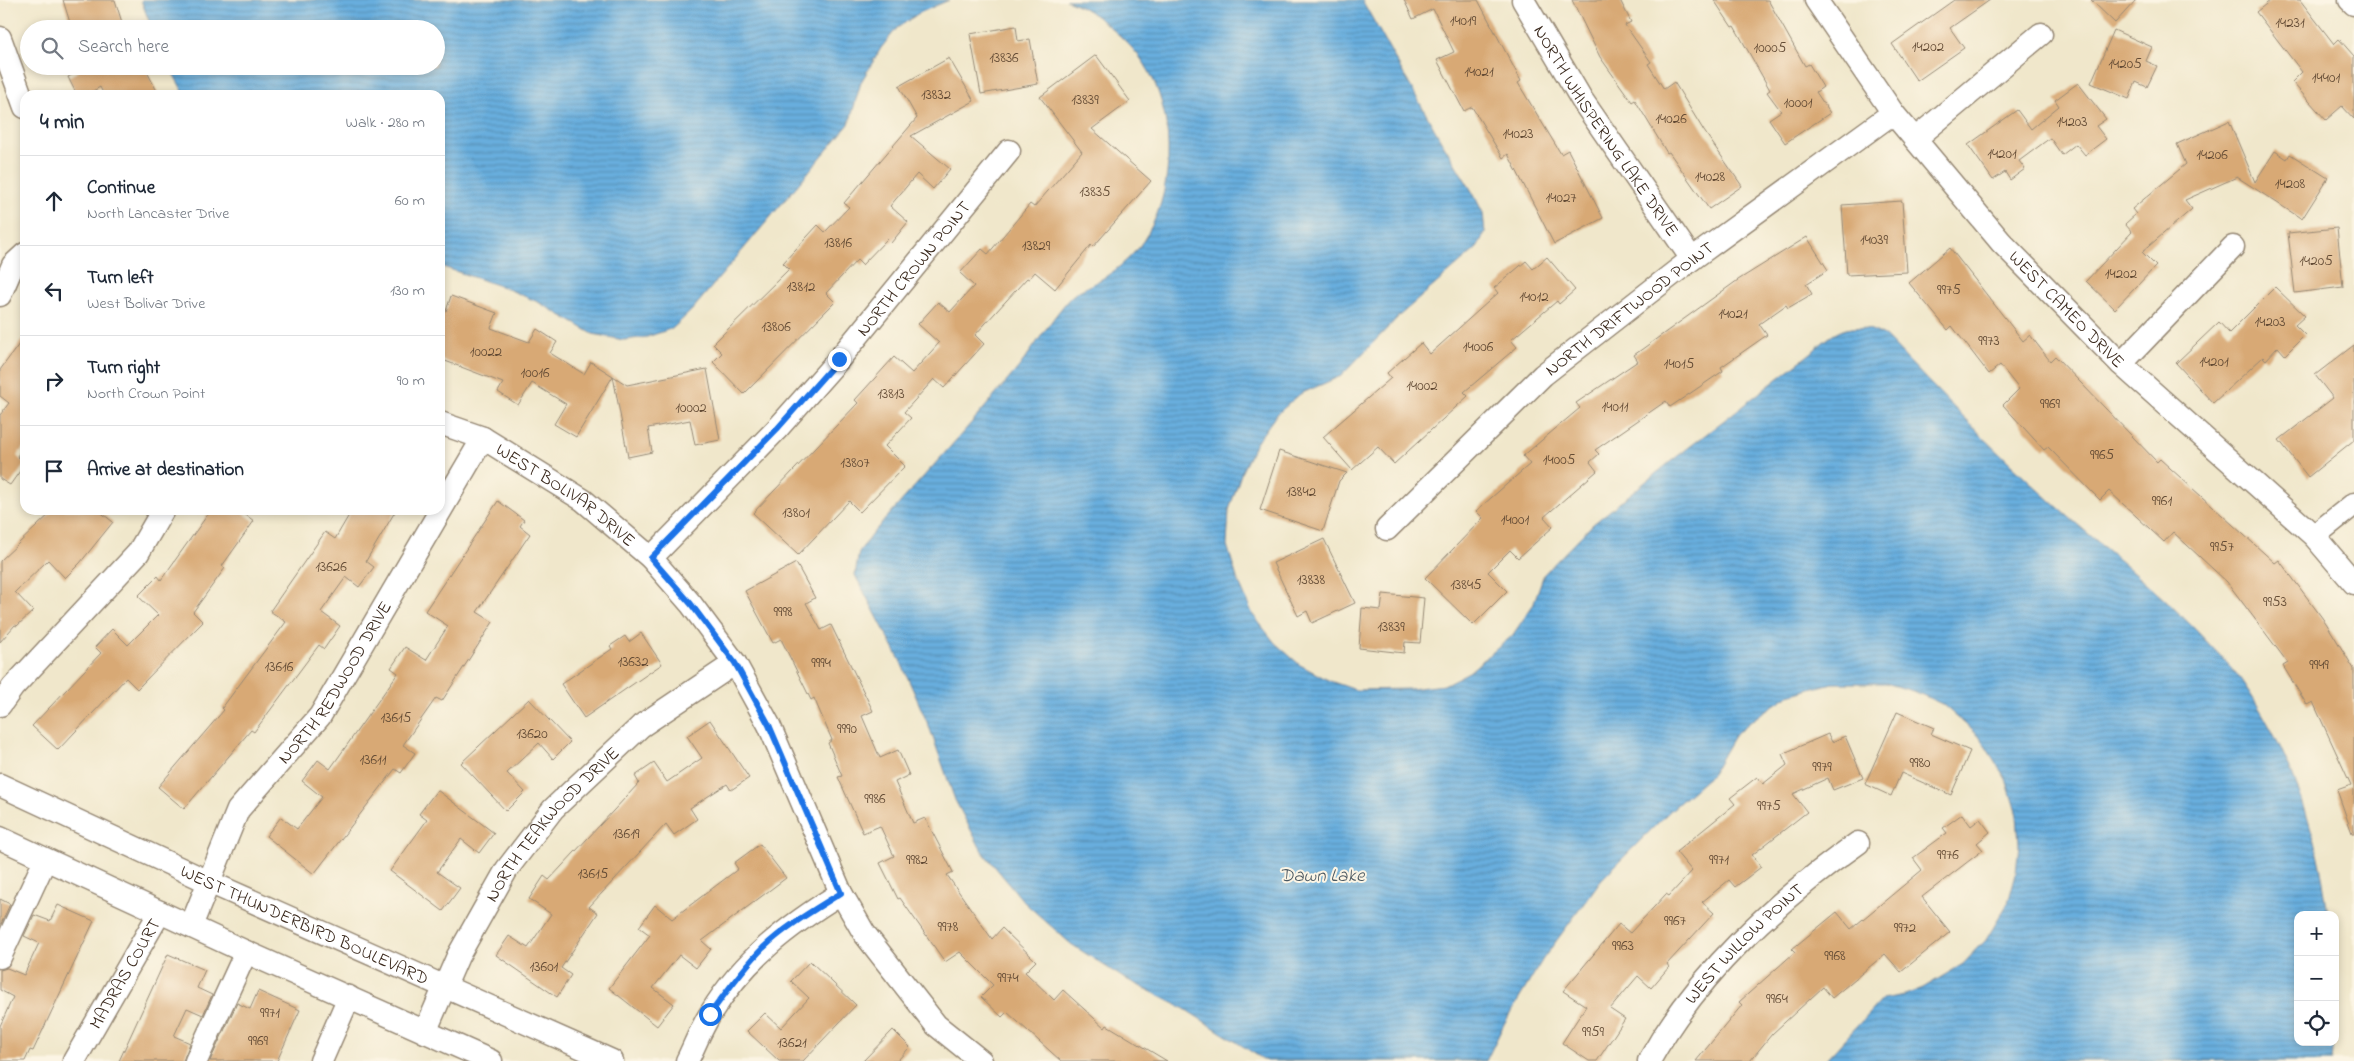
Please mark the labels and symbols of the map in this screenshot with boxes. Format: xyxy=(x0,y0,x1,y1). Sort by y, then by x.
house number: 14019 xyxy=(1450,10,1477,32)
house number: 14231 xyxy=(2275,12,2305,34)
street label: NORTH WHISPERING LAKE DRIVE xyxy=(1526,21,1684,243)
house number: 14202 xyxy=(1912,36,1945,58)
house number: 10005 xyxy=(1754,37,1787,59)
house number: 13836 xyxy=(989,47,1019,69)
house number: 14205 xyxy=(2108,53,2142,75)
house number: 14021 xyxy=(1464,61,1494,83)
house number: 14401 xyxy=(2312,67,2340,89)
house number: 13832 xyxy=(921,84,952,106)
house number: 13839 xyxy=(1071,89,1099,111)
house number: 10001 xyxy=(1784,92,1813,114)
house number: 14026 xyxy=(1655,108,1687,130)
house number: 14203 xyxy=(2056,111,2088,133)
house number: 14023 xyxy=(1502,123,1534,145)
house number: 14201 xyxy=(1987,143,2017,165)
house number: 14206 xyxy=(2196,144,2228,166)
house number: 14028 xyxy=(1695,166,1726,188)
house number: 14208 xyxy=(2275,173,2306,195)
house number: 13835 xyxy=(1079,181,1111,203)
house number: 14027 xyxy=(1545,187,1577,209)
street label: NORTH CROWN POINT xyxy=(851,196,978,343)
house number: 14039 xyxy=(1860,229,1889,251)
house number: 13816 xyxy=(824,232,852,254)
house number: 13829 xyxy=(1022,235,1051,257)
street label: NORTH DRIFTWOOD POINT xyxy=(1540,236,1720,384)
street label: WEST CAMEO DRIVE xyxy=(2001,246,2130,375)
house number: 14205 xyxy=(2299,250,2333,272)
house number: 14202 xyxy=(2105,263,2138,285)
house number: 13812 xyxy=(787,276,816,298)
house number: 9975 xyxy=(1937,279,1961,301)
house number: 14012 xyxy=(1519,286,1549,308)
house number: 14021 xyxy=(1718,303,1748,325)
house number: 14203 xyxy=(2254,311,2286,333)
house number: 13806 xyxy=(761,316,791,338)
house number: 9973 xyxy=(1978,330,2000,352)
house number: 14006 xyxy=(1463,336,1494,358)
house number: 10022 xyxy=(470,341,503,363)
route end xyxy=(828,348,851,371)
house number: 14201 xyxy=(2199,351,2229,373)
house number: 14015 xyxy=(1664,353,1695,375)
house number: 10016 xyxy=(520,362,550,384)
house number: 14002 xyxy=(1406,375,1438,397)
house number: 13813 xyxy=(877,383,905,405)
house number: 9969 xyxy=(2040,393,2061,415)
house number: 14011 xyxy=(1602,396,1629,418)
house number: 10002 xyxy=(675,397,707,419)
street label: WEST BOLIVAR DRIVE xyxy=(490,438,640,554)
house number: 9965 xyxy=(2090,444,2115,466)
house number: 14005 xyxy=(1543,449,1576,471)
house number: 13807 xyxy=(840,452,870,474)
house number: 13842 xyxy=(1286,481,1317,503)
house number: 9961 xyxy=(2152,490,2172,512)
house number: 13801 xyxy=(782,502,810,524)
house number: 14001 xyxy=(1501,509,1530,531)
house number: 9957 xyxy=(2210,536,2234,558)
house number: 13626 xyxy=(315,556,347,578)
house number: 13838 xyxy=(1297,569,1326,591)
house number: 13845 xyxy=(1450,574,1482,596)
house number: 9953 xyxy=(2263,591,2287,613)
street label: NORTH REDWOOD DRIVE xyxy=(273,597,399,771)
house number: 9998 xyxy=(773,601,793,623)
house number: 13839 xyxy=(1377,616,1405,638)
house number: 13632 xyxy=(617,651,649,673)
house number: 9994 xyxy=(811,652,831,674)
house number: 9949 xyxy=(2309,654,2329,676)
house number: 13616 xyxy=(265,656,294,678)
house number: 13615 xyxy=(381,707,412,729)
house number: 9990 xyxy=(837,718,858,740)
house number: 13620 xyxy=(516,723,548,745)
street label: NORTH TEAKWOOD DRIVE xyxy=(480,742,626,907)
house number: 13611 xyxy=(359,749,387,771)
house number: 9980 xyxy=(1909,752,1931,774)
house number: 9979 xyxy=(1812,756,1832,778)
house number: 9986 xyxy=(864,788,886,810)
house number: 9975 xyxy=(1757,795,1781,817)
house number: 13619 xyxy=(613,823,640,845)
house number: 9976 xyxy=(1937,844,1959,866)
house number: 9982 xyxy=(906,849,929,871)
house number: 9971 xyxy=(1709,849,1729,871)
street label: WEST THUNDERBIRD BOULEVARD xyxy=(175,859,432,993)
house number: 13615 xyxy=(578,863,609,885)
water label: Dawn Lake xyxy=(1280,863,1366,890)
street label: WEST WILLOW POINT xyxy=(1680,878,1810,1010)
house number: 9967 xyxy=(1664,910,1686,932)
street label: MADRAS COURT xyxy=(84,914,169,1035)
house number: 9978 xyxy=(938,916,959,938)
house number: 9972 xyxy=(1894,917,1917,939)
house number: 9963 xyxy=(1612,935,1634,957)
house number: 9968 xyxy=(1824,945,1846,967)
house number: 13601 xyxy=(530,956,559,978)
house number: 9974 xyxy=(997,967,1019,989)
house number: 9964 xyxy=(1766,988,1788,1010)
house number: 9971 xyxy=(260,1002,280,1024)
route start xyxy=(699,1003,722,1026)
house number: 9959 xyxy=(1582,1021,1605,1043)
house number: 9969 xyxy=(248,1030,269,1052)
house number: 13621 xyxy=(777,1032,807,1054)

